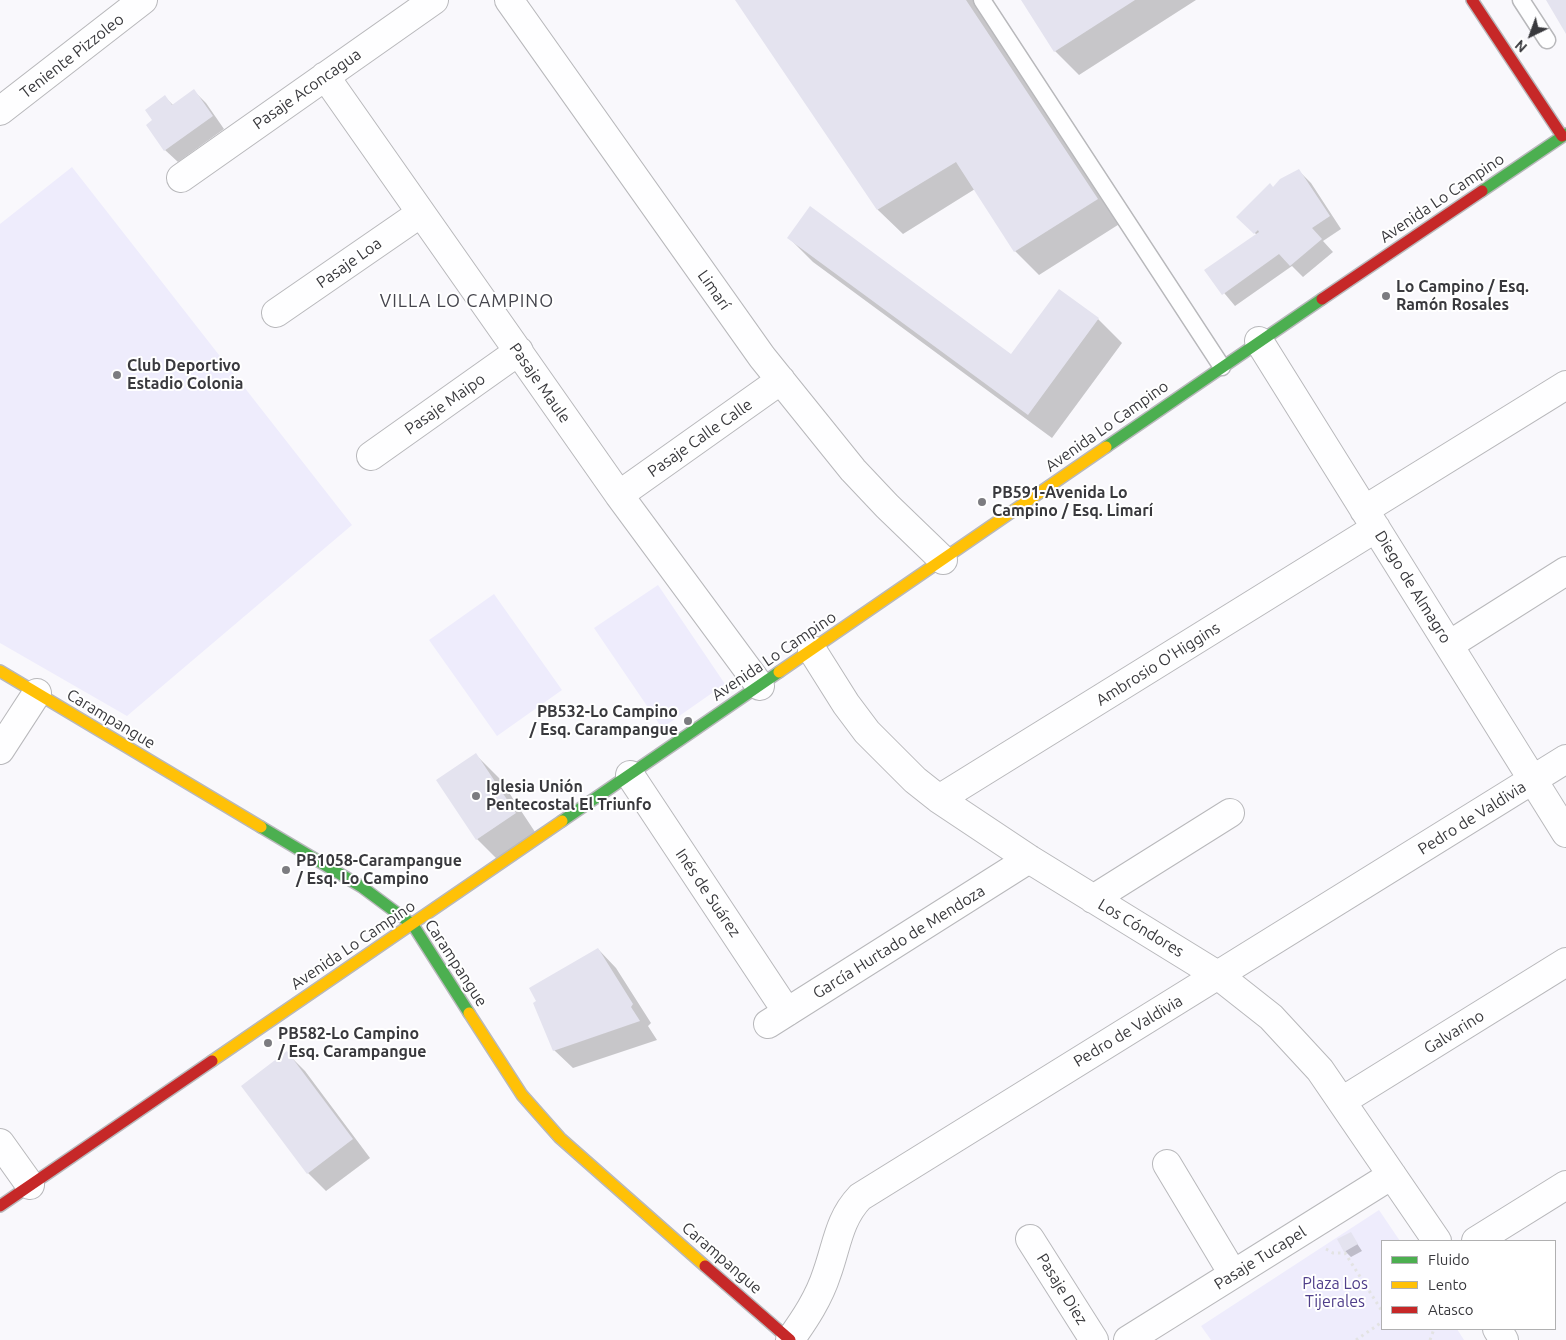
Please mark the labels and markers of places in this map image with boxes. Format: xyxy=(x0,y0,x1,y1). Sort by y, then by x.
place label: Lo Campino / Esq. Ramón Rosales xyxy=(1396,277,1529,315)
marker: Lo Campino / Esq. Ramón Rosales xyxy=(1380,290,1392,302)
place label: Club Deportivo Estadio Colonia xyxy=(127,356,244,394)
marker: Club Deportivo Estadio Colonia xyxy=(111,369,123,381)
place label: PB591-Avenida Lo Campino / Esq. Limarí xyxy=(992,483,1153,521)
marker: PB591-Avenida Lo Campino / Esq. Limarí xyxy=(976,496,988,508)
place label: PB532-Lo Campino / Esq. Carampangue xyxy=(530,702,678,740)
marker: PB532-Lo Campino / Esq. Carampangue xyxy=(682,715,694,727)
place label: Iglesia Unión Pentecostal El Triunfo xyxy=(486,777,652,815)
marker: Iglesia Unión Pentecostal El Triunfo xyxy=(470,790,482,802)
place label: PB1058-Carampangue / Esq. Lo Campino xyxy=(296,851,462,889)
marker: PB1058-Carampangue / Esq. Lo Campino xyxy=(280,864,292,876)
place label: PB582-Lo Campino / Esq. Carampangue xyxy=(278,1024,426,1062)
marker: PB582-Lo Campino / Esq. Carampangue xyxy=(262,1037,274,1049)

